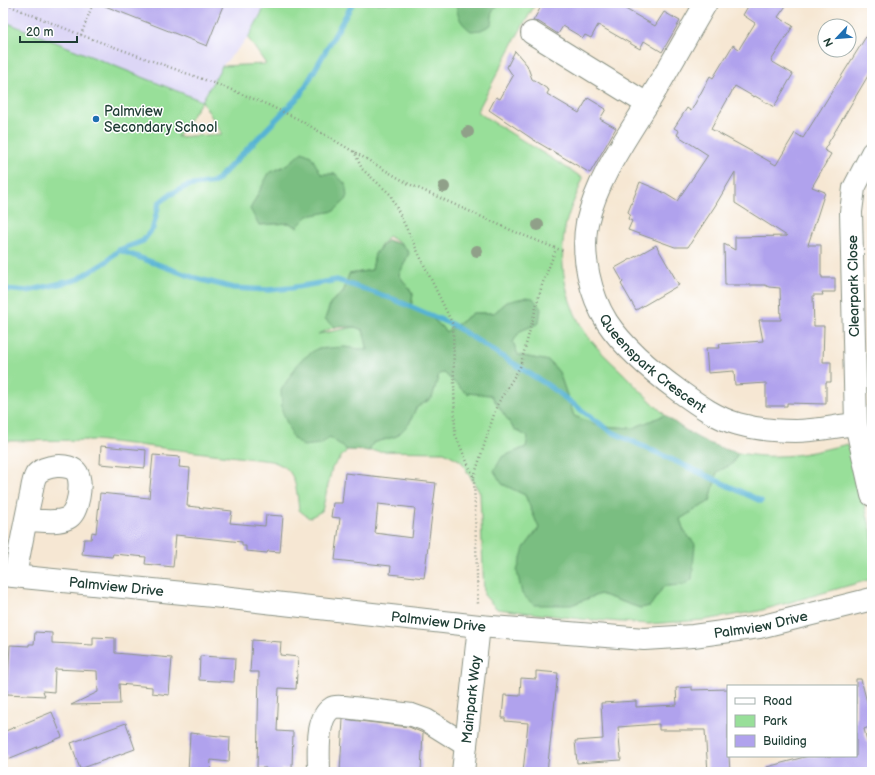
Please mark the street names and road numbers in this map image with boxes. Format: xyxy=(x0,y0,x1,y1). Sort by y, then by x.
street label: Clearpark Close xyxy=(844,235,863,337)
street label: Queenspark Crescent xyxy=(595,311,710,417)
street label: Palmview Drive xyxy=(68,574,165,600)
street label: Palmview Drive xyxy=(713,607,809,642)
street label: Palmview Drive xyxy=(390,608,487,636)
street label: Mainpark Way xyxy=(458,654,485,745)

